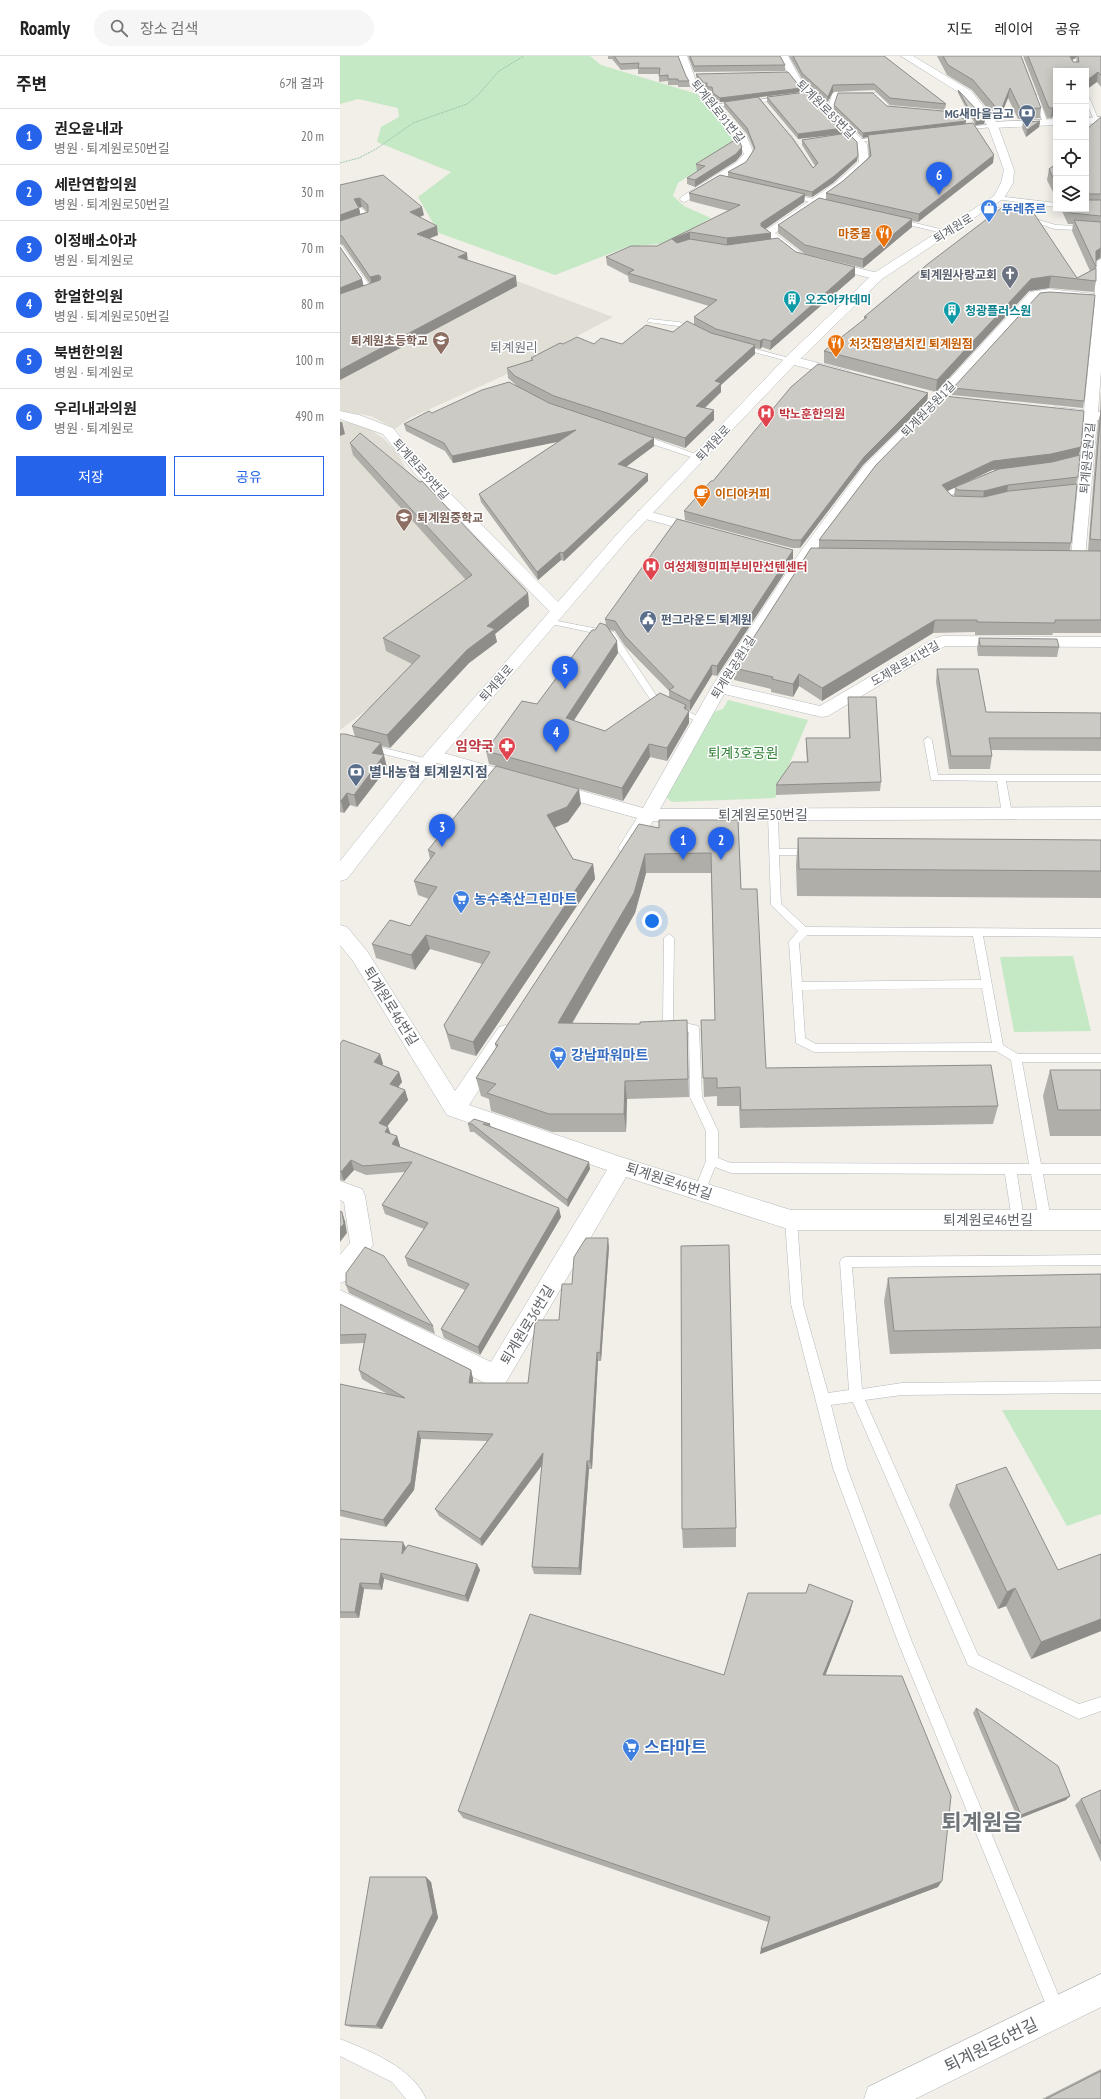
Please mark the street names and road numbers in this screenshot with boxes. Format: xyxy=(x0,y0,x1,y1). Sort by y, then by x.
street label: 퇴계원로91번길 xyxy=(688,76,748,146)
street label: 퇴계원로85번길 xyxy=(793,76,859,142)
street label: 퇴계원로 xyxy=(930,210,976,246)
street label: 퇴계원공원1길 xyxy=(898,378,958,440)
street label: 퇴계원로 xyxy=(692,422,734,464)
street label: 퇴계원공원2길 xyxy=(1076,422,1098,494)
street label: 퇴계원로59번길 xyxy=(390,435,452,503)
street label: 퇴계원공원1길 xyxy=(708,633,758,701)
street label: 도제원로41번길 xyxy=(868,637,942,689)
street label: 퇴계원로 xyxy=(476,661,516,705)
street label: 퇴계원로50번길 xyxy=(718,806,808,824)
street label: 퇴계원로46번길 xyxy=(360,963,422,1049)
street label: 퇴계원로46번길 xyxy=(623,1159,715,1203)
street label: 퇴계원로46번길 xyxy=(943,1211,1033,1229)
street label: 퇴계원로36번길 xyxy=(496,1282,558,1368)
street label: 퇴계원로6번길 xyxy=(941,2013,1041,2077)

